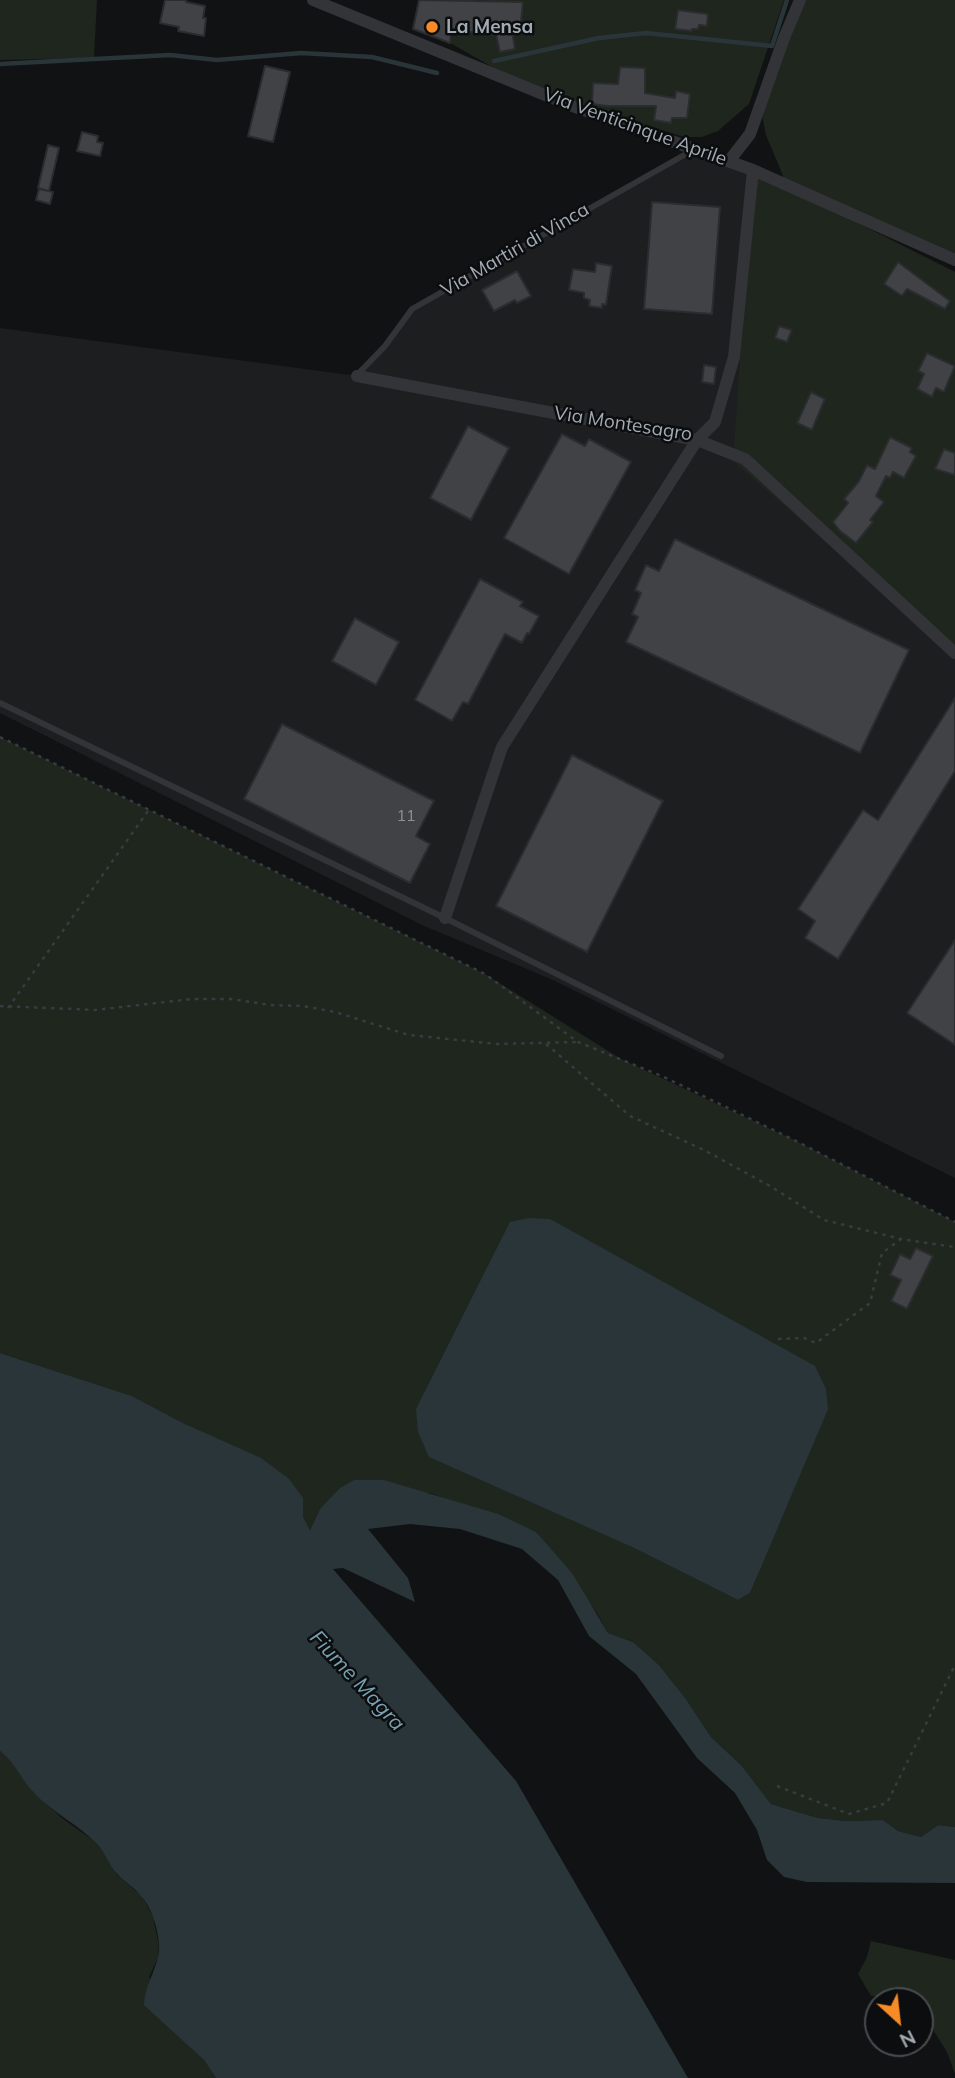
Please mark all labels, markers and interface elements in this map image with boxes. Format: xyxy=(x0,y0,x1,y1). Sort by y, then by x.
place label: La Mensa xyxy=(446,16,533,38)
marker: La Mensa xyxy=(424,19,440,35)
street label: Via Venticinque Aprile xyxy=(540,83,730,171)
street label: Via Martiri di Vinca xyxy=(437,198,593,302)
street label: Via Montesagro xyxy=(552,402,694,446)
house number: 11 xyxy=(396,806,416,826)
water label: Fiume Magra xyxy=(304,1626,410,1736)
north arrow xyxy=(864,1987,934,2057)
text: N xyxy=(896,2025,919,2053)

